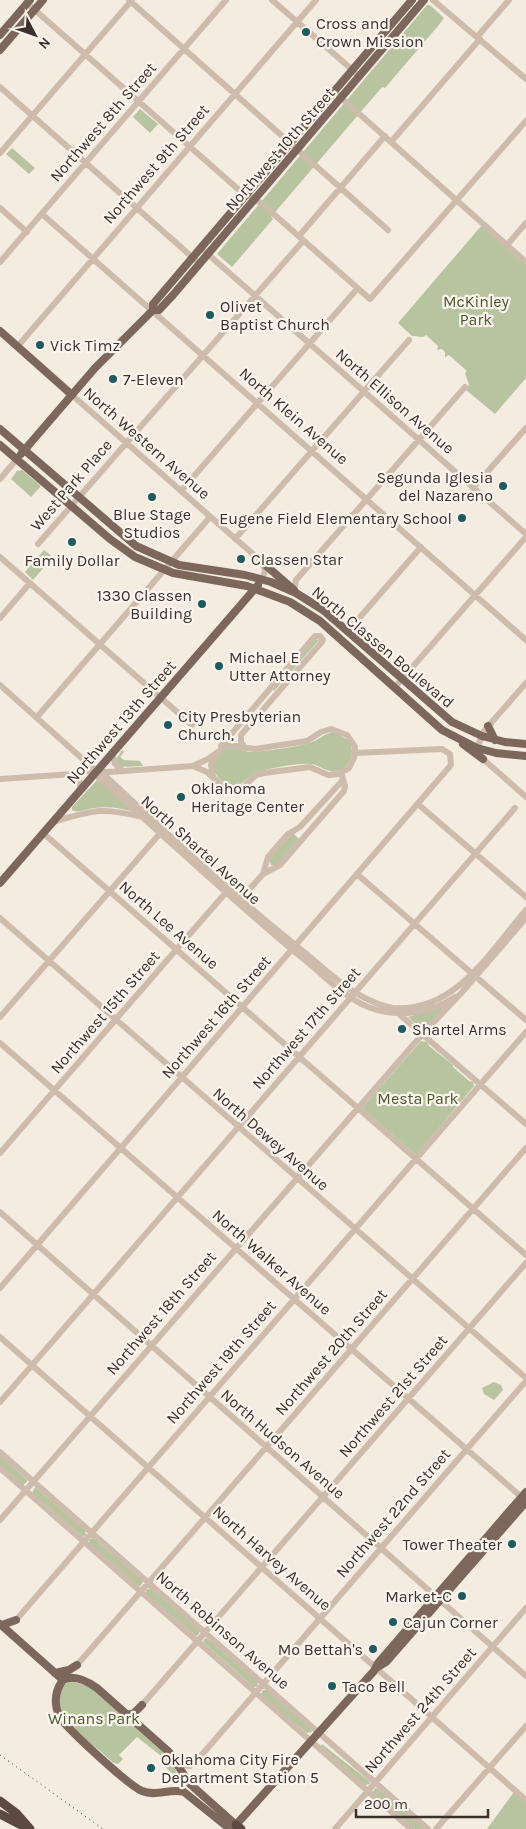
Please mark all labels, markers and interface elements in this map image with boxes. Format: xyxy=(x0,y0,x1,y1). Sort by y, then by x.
north arrow xyxy=(10,10,60,60)
place label: Cross and Crown Mission xyxy=(316,14,424,51)
marker: Cross and Crown Mission xyxy=(300,26,312,38)
text: N xyxy=(35,34,54,53)
street label: Northwest 8th Street xyxy=(46,58,160,186)
street label: Northwest 10th Street xyxy=(221,83,339,215)
street label: Northwest 9th Street xyxy=(99,100,213,228)
park label: McKinley Park xyxy=(443,292,510,329)
place label: Olivet Baptist Church xyxy=(220,297,330,334)
marker: Olivet Baptist Church xyxy=(204,309,216,321)
place label: Vick Timz xyxy=(50,336,120,355)
marker: Vick Timz xyxy=(34,339,46,351)
street label: North Ellison Avenue xyxy=(332,344,458,458)
street label: North Klein Avenue xyxy=(236,363,352,469)
place label: 7-Eleven xyxy=(123,370,184,389)
marker: 7-Eleven xyxy=(107,373,119,385)
street label: North Western Avenue xyxy=(80,383,214,503)
street label: West Park Place xyxy=(26,435,116,535)
place label: Segunda Iglesia del Nazareno xyxy=(376,468,493,505)
marker: Segunda Iglesia del Nazareno xyxy=(497,480,509,492)
marker: Blue Stage Studios xyxy=(146,491,158,503)
place label: Blue Stage Studios xyxy=(113,505,191,542)
place label: Eugene Field Elementary School xyxy=(219,509,452,528)
marker: Eugene Field Elementary School xyxy=(456,512,468,524)
marker: Family Dollar xyxy=(66,536,78,548)
place label: Classen Star xyxy=(251,550,343,569)
place label: Family Dollar xyxy=(24,551,120,570)
marker: Classen Star xyxy=(235,553,247,565)
street label: North Classen Boulevard xyxy=(308,582,458,712)
place label: 1330 Classen Building xyxy=(97,586,192,623)
marker: 1330 Classen Building xyxy=(196,598,208,610)
place label: Michael E Utter Attorney xyxy=(229,648,331,685)
street label: Northwest 13th Street xyxy=(62,656,180,788)
marker: Michael E Utter Attorney xyxy=(213,660,225,672)
place label: City Presbyterian Church, xyxy=(178,707,301,744)
marker: City Presbyterian Church, xyxy=(162,719,174,731)
place label: Oklahoma Heritage Center xyxy=(191,779,304,816)
street label: North Shartel Avenue xyxy=(137,791,265,909)
marker: Oklahoma Heritage Center xyxy=(175,791,187,803)
street label: North Lee Avenue xyxy=(115,877,223,973)
street label: Northwest 15th Street xyxy=(46,947,164,1077)
street label: Northwest 16th Street xyxy=(157,952,275,1082)
street label: Northwest 17th Street xyxy=(248,963,364,1093)
place label: Shartel Arms xyxy=(412,1020,507,1039)
marker: Shartel Arms xyxy=(396,1023,408,1035)
street label: North Dewey Avenue xyxy=(209,1083,333,1195)
park label: Mesta Park xyxy=(377,1089,459,1108)
street label: North Walker Avenue xyxy=(209,1205,335,1319)
street label: Northwest 18th Street xyxy=(102,1247,220,1379)
street label: Northwest 20th Street xyxy=(271,1285,391,1419)
street label: Northwest 19th Street xyxy=(162,1296,280,1428)
street label: Northwest 21st Street xyxy=(335,1331,451,1461)
street label: North Hudson Avenue xyxy=(217,1385,349,1503)
street label: Northwest 22nd Street xyxy=(332,1445,454,1581)
street label: North Harvey Avenue xyxy=(209,1501,335,1615)
place label: Tower Theater xyxy=(402,1535,502,1554)
marker: Tower Theater xyxy=(506,1538,518,1550)
street label: North Robinson Avenue xyxy=(152,1567,294,1693)
place label: Market-C xyxy=(385,1587,452,1606)
marker: Market-C xyxy=(456,1590,468,1602)
place label: Cajun Corner xyxy=(403,1613,498,1632)
marker: Cajun Corner xyxy=(387,1616,399,1628)
place label: Mo Bettah's xyxy=(278,1640,363,1659)
street label: Northwest 24th Street xyxy=(360,1643,480,1777)
marker: Mo Bettah's xyxy=(367,1643,379,1655)
place label: Taco Bell xyxy=(342,1677,405,1696)
marker: Taco Bell xyxy=(326,1680,338,1692)
park label: Winans Park xyxy=(48,1709,140,1728)
place label: Oklahoma City Fire Department Station 5 xyxy=(161,1750,319,1787)
marker: Oklahoma City Fire Department Station 5 xyxy=(145,1762,157,1774)
scale bar xyxy=(356,1786,488,1818)
text: 200 m xyxy=(364,1795,408,1813)

